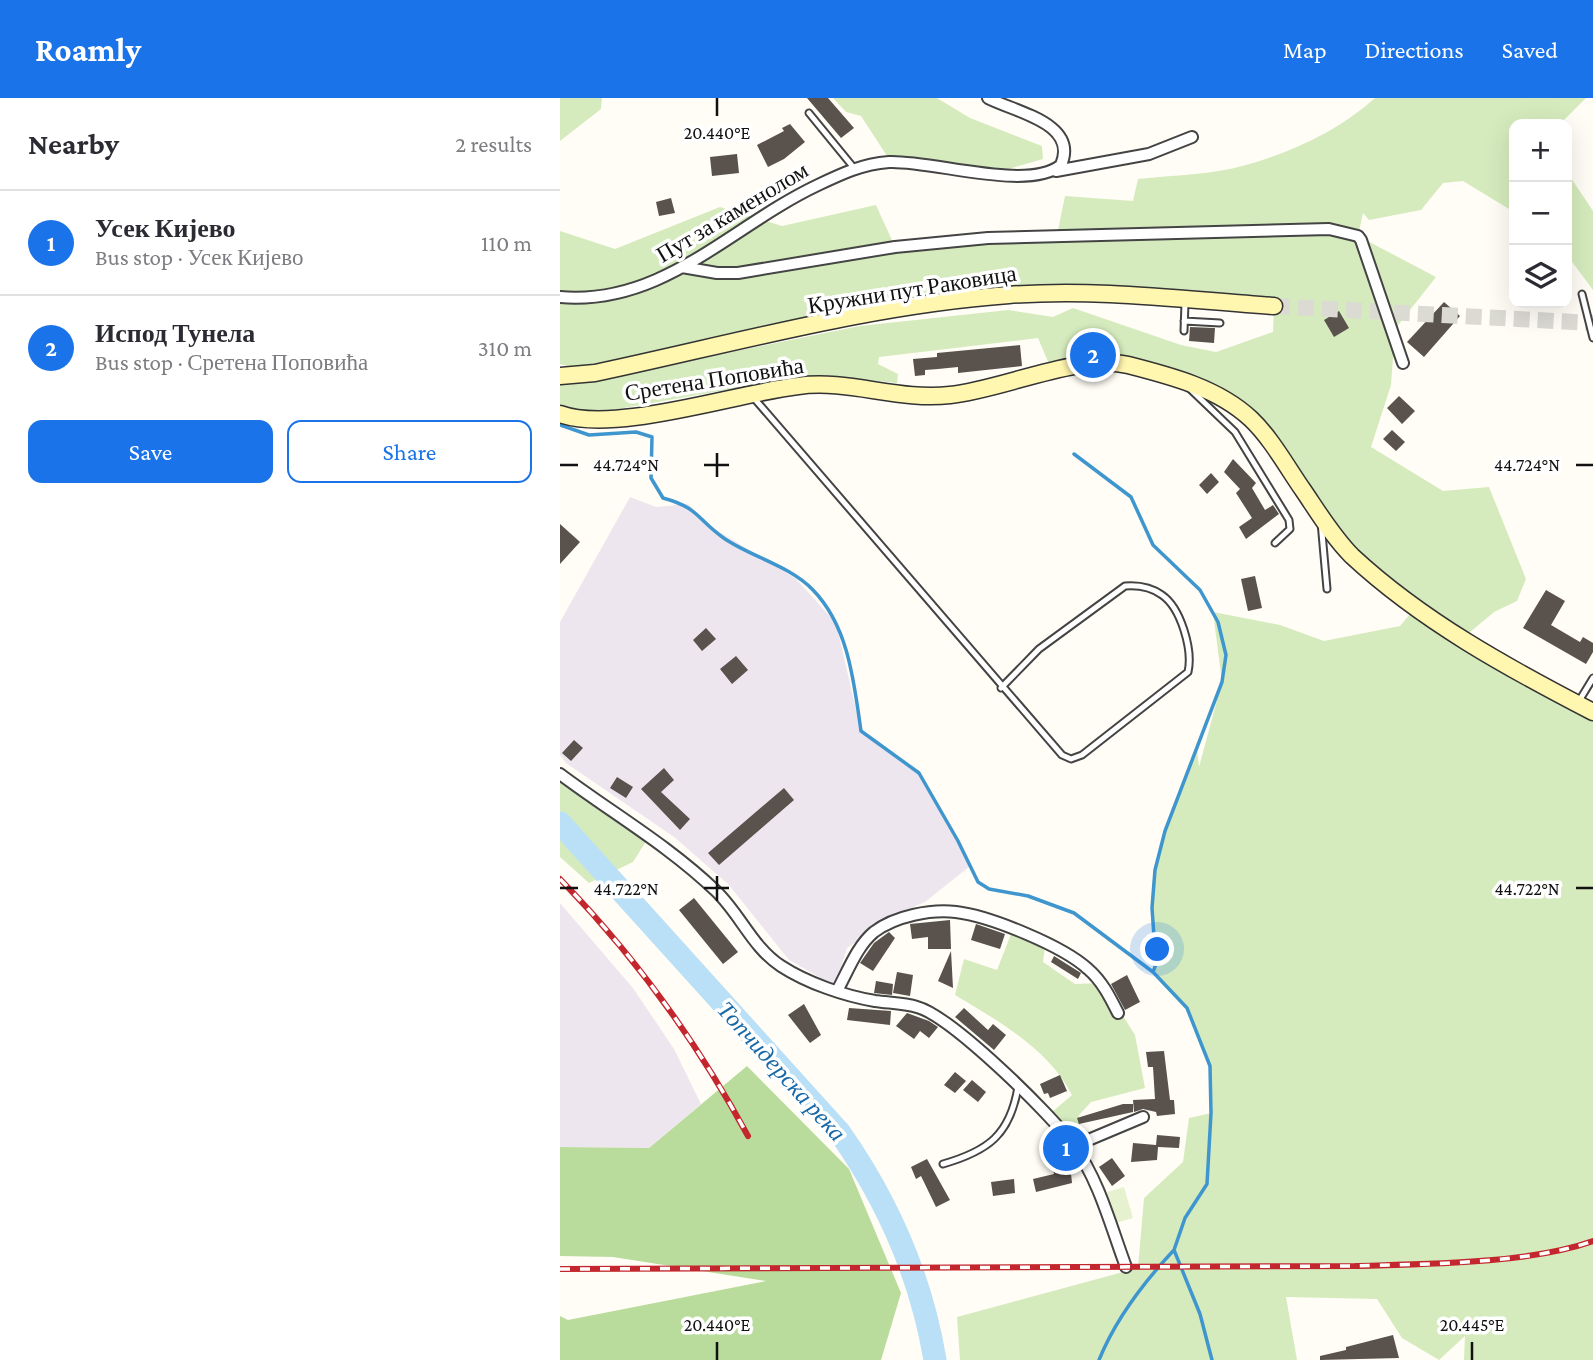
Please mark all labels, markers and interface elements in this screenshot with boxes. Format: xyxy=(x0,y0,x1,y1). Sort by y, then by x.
text: Roamly xyxy=(35,31,141,68)
text: Map xyxy=(1283,36,1327,63)
text: Directions xyxy=(1365,36,1464,63)
text: Saved xyxy=(1502,36,1558,63)
map controls xyxy=(1509,119,1572,308)
button: + xyxy=(1509,119,1572,182)
text: 20.440°E xyxy=(684,123,751,143)
text: Nearby xyxy=(28,127,119,160)
text: 2 results xyxy=(455,131,532,157)
street label: Пут за каменолом xyxy=(651,156,813,268)
button: − xyxy=(1509,182,1572,245)
text: Усек Кијево xyxy=(95,214,236,243)
text: 1 xyxy=(47,230,55,256)
text: 110 m xyxy=(481,230,532,256)
text: Bus stop · Усек Кијево xyxy=(95,244,303,270)
button: layers xyxy=(1509,245,1572,308)
street label: Кружни пут Раковица xyxy=(806,260,1018,318)
text: Испод Тунела xyxy=(95,319,255,348)
pin: 2 xyxy=(1070,329,1116,381)
text: 2 xyxy=(45,335,57,361)
text: 310 m xyxy=(478,335,532,361)
text: Bus stop · Сретена Поповића xyxy=(95,349,368,375)
street label: Сретена Поповића xyxy=(623,352,805,406)
button: Save xyxy=(28,420,273,483)
button: Share xyxy=(287,420,532,483)
text: 44.724°N xyxy=(593,455,659,475)
text: 44.724°N xyxy=(1494,455,1560,475)
text: 44.722°N xyxy=(593,879,659,899)
text: 44.722°N xyxy=(1494,879,1560,899)
your location xyxy=(1140,932,1174,966)
water label: Топчидерска река xyxy=(712,996,852,1146)
pin: 1 xyxy=(1043,1122,1089,1174)
text: 20.440°E xyxy=(684,1315,751,1335)
text: 20.445°E xyxy=(1440,1315,1505,1335)

